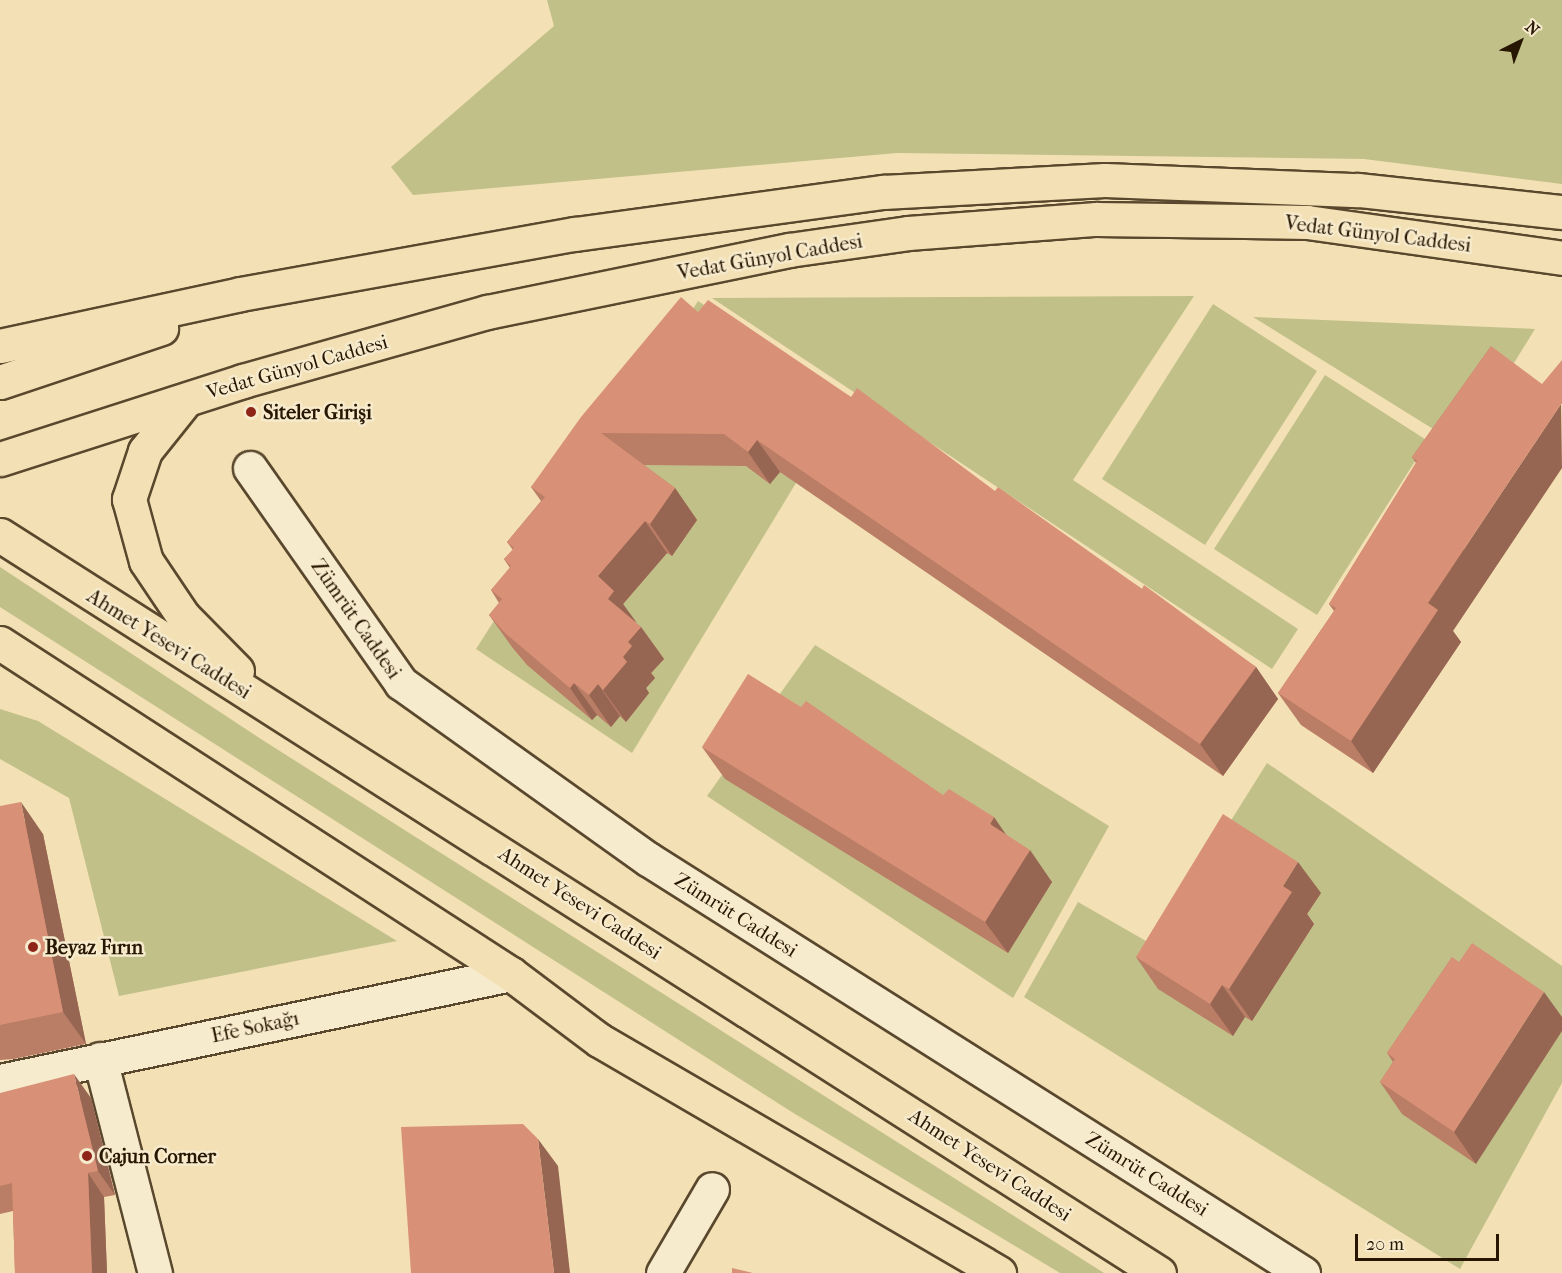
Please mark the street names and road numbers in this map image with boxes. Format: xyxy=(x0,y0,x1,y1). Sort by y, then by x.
street label: Vedat Günyol Caddesi xyxy=(1283,211,1473,257)
street label: Vedat Günyol Caddesi xyxy=(676,229,864,285)
street label: Vedat Günyol Caddesi xyxy=(204,330,390,404)
street label: Zümrüt Caddesi xyxy=(306,555,406,683)
street label: Ahmet Yesevi Caddesi xyxy=(83,584,255,704)
street label: Ahmet Yesevi Caddesi xyxy=(494,842,666,964)
street label: Zümrüt Caddesi xyxy=(670,868,802,962)
street label: Efe Sokağı xyxy=(209,1006,301,1048)
street label: Ahmet Yesevi Caddesi xyxy=(904,1104,1076,1226)
street label: Zümrüt Caddesi xyxy=(1081,1127,1213,1221)

